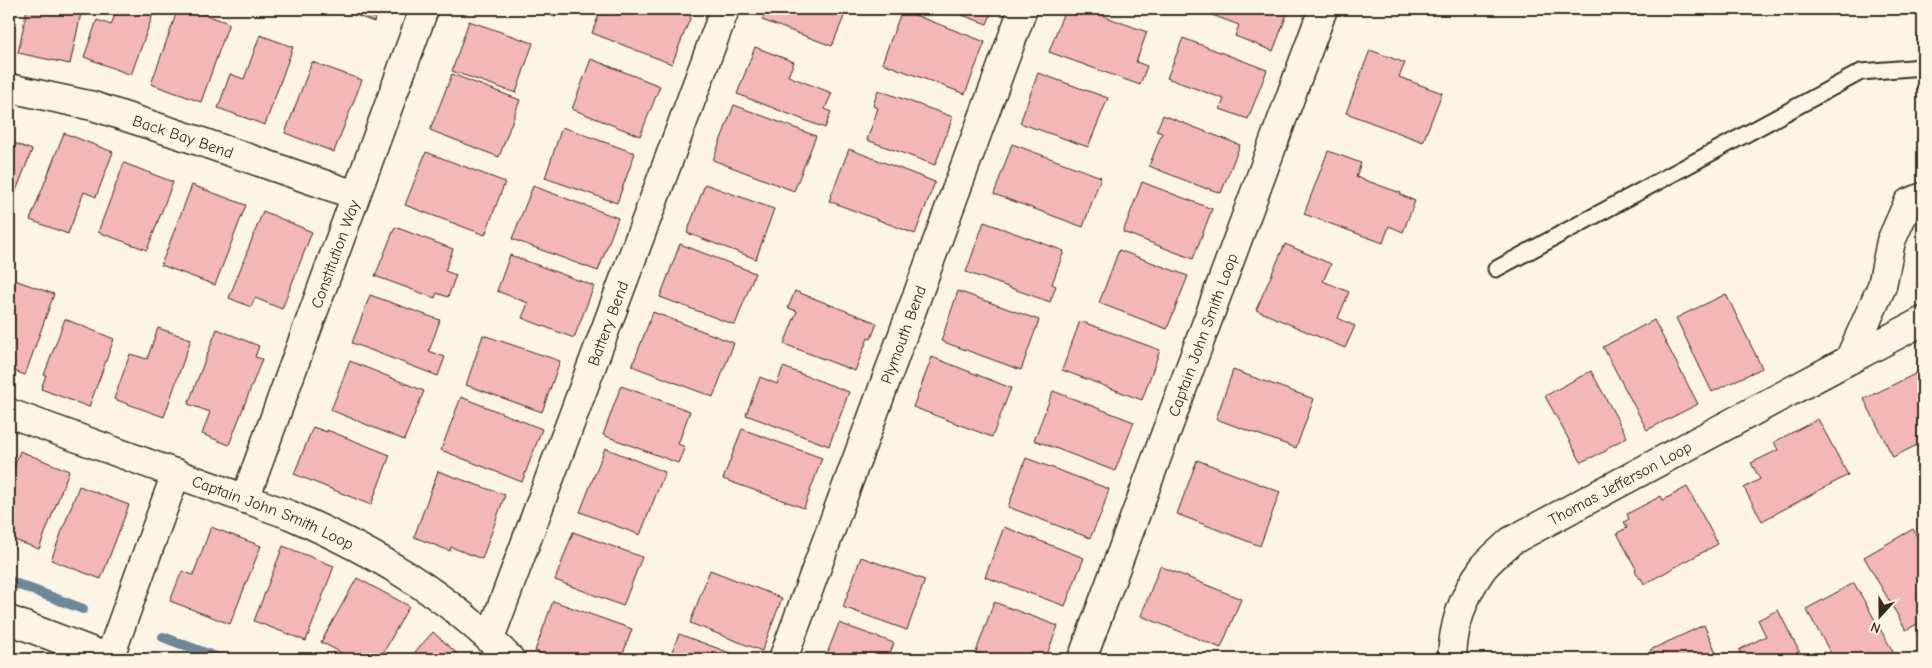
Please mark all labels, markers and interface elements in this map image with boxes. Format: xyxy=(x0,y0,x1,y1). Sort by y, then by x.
street label: Back Bay Bend xyxy=(130,112,236,162)
street label: Constitution Way xyxy=(307,197,364,311)
street label: Captain John Smith Loop xyxy=(1165,251,1242,419)
street label: Battery Bend xyxy=(585,279,633,368)
street label: Plymouth Bend xyxy=(877,283,930,386)
street label: Thomas Jefferson Loop xyxy=(1546,438,1695,529)
street label: Captain John Smith Loop xyxy=(190,472,356,554)
north arrow xyxy=(1854,590,1904,640)
text: N xyxy=(1868,618,1883,637)

